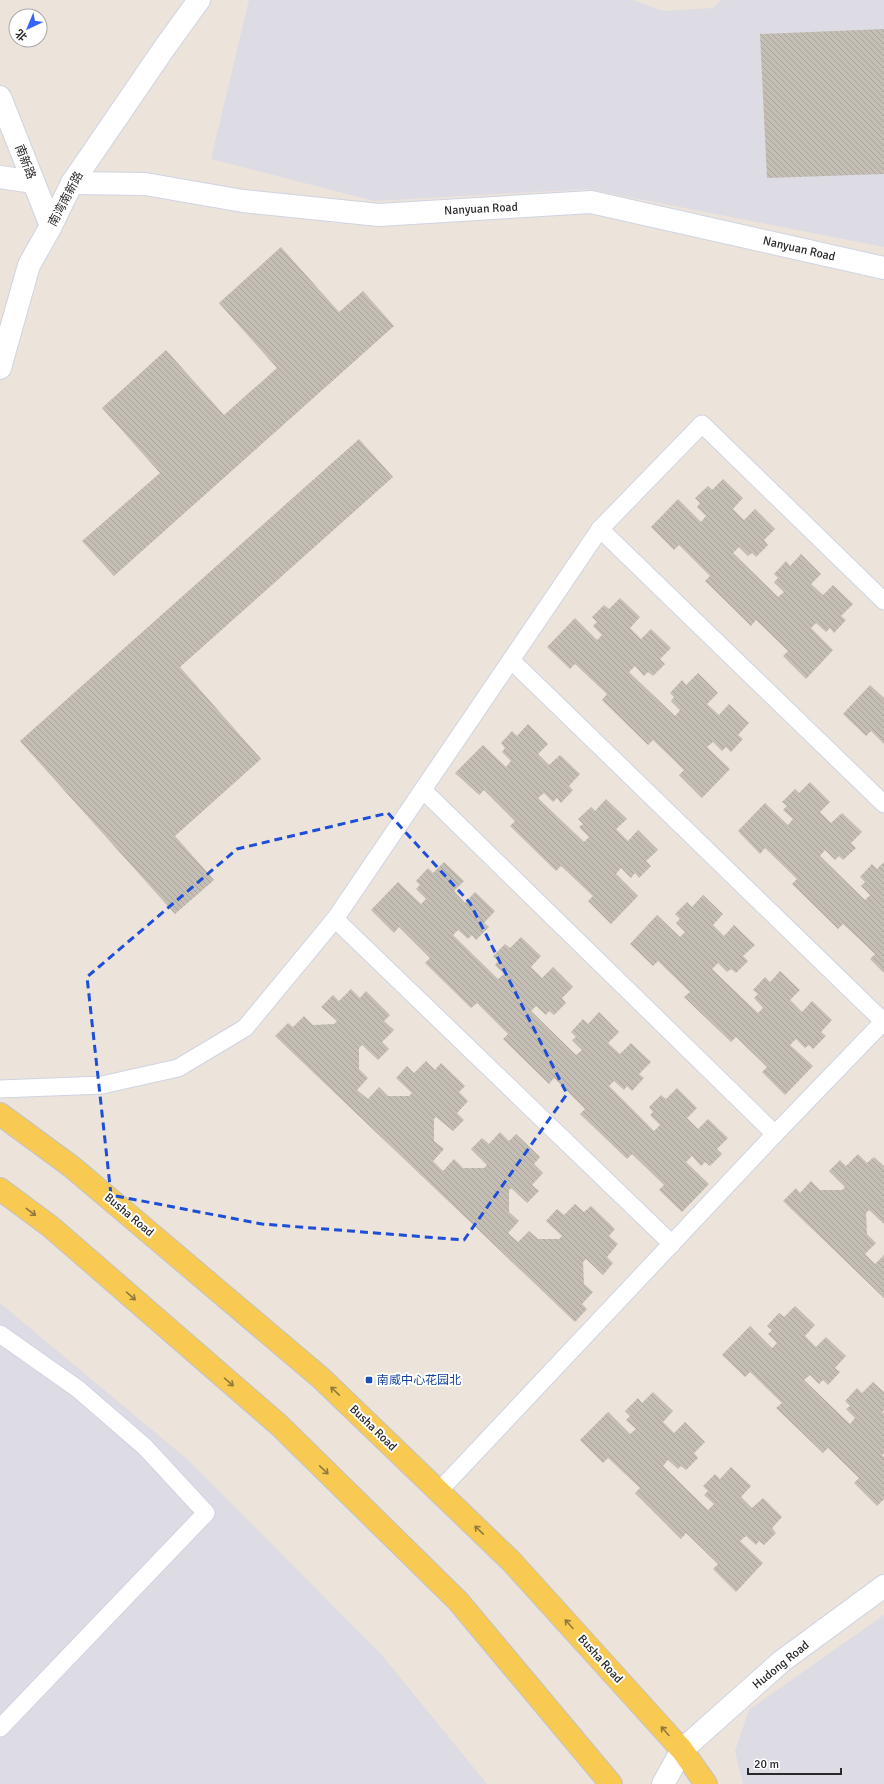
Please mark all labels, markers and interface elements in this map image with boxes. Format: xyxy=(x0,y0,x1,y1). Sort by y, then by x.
north arrow xyxy=(8,8,48,48)
text: 北 xyxy=(13,26,30,43)
street label: 南新路 xyxy=(12,143,38,181)
street label: 南湾南新路 xyxy=(45,169,87,229)
street label: Nanyuan Road xyxy=(444,200,518,218)
street label: Nanyuan Road xyxy=(761,233,837,265)
street label: Busha Road xyxy=(101,1190,157,1240)
one-way arrow xyxy=(26,1208,37,1216)
one-way arrow xyxy=(125,1292,136,1301)
place label: 南威中心花园北 xyxy=(377,1373,461,1388)
marker: 南威中心花园北 xyxy=(364,1375,374,1385)
one-way arrow xyxy=(223,1377,234,1386)
one-way arrow xyxy=(330,1386,340,1396)
street label: Busha Road xyxy=(346,1402,400,1454)
one-way arrow xyxy=(319,1465,329,1475)
one-way arrow xyxy=(474,1525,484,1535)
one-way arrow xyxy=(564,1619,573,1629)
street label: Busha Road xyxy=(574,1632,626,1686)
street label: Hudong Road xyxy=(750,1638,812,1692)
one-way arrow xyxy=(661,1726,670,1736)
scale bar xyxy=(748,1750,841,1776)
text: 20 m xyxy=(754,1757,779,1772)

